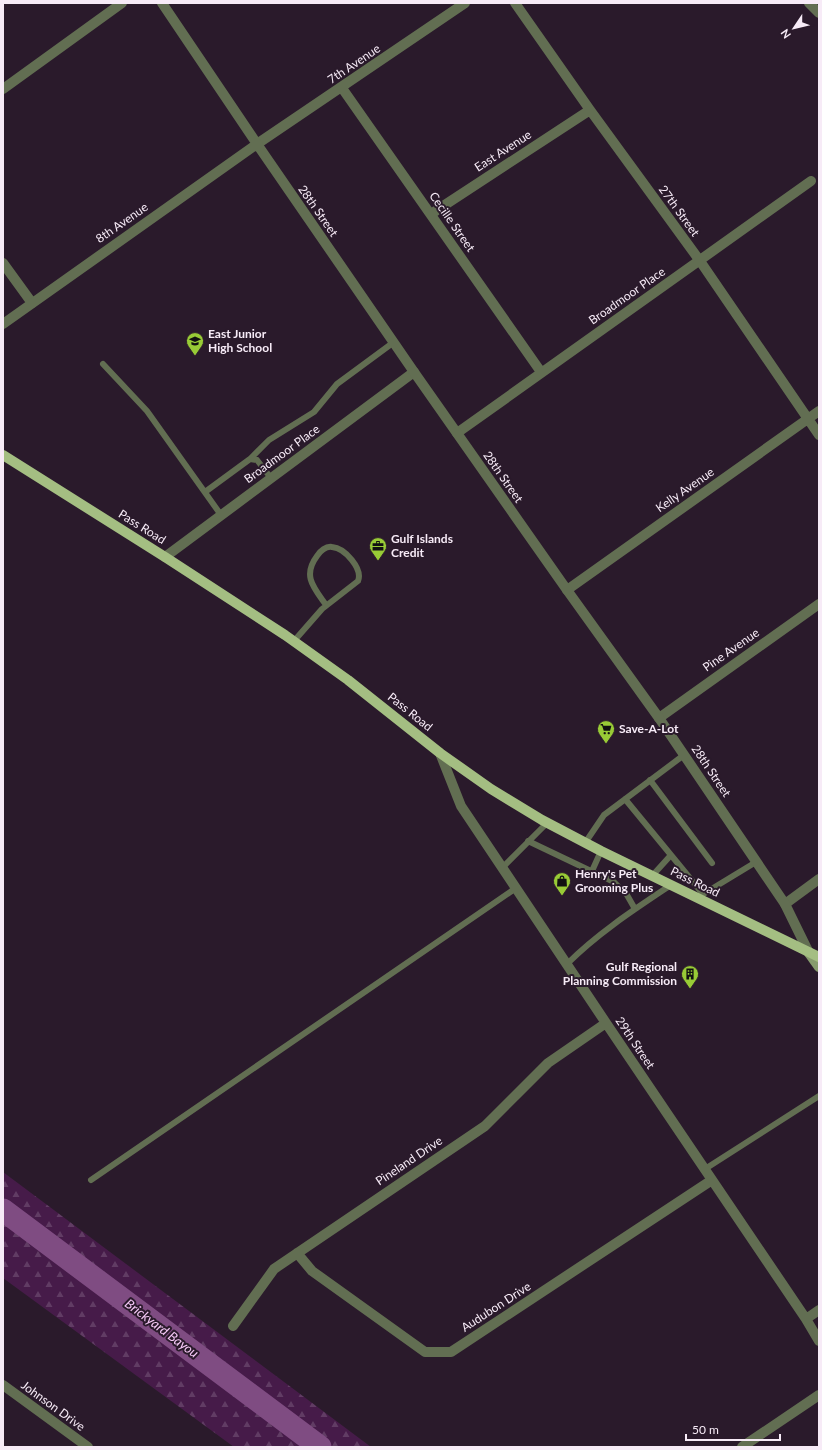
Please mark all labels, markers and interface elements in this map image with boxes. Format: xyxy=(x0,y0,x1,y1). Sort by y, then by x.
north arrow xyxy=(774,8,814,48)
text: N xyxy=(778,27,793,41)
street label: 7th Avenue xyxy=(325,40,383,87)
street label: East Avenue xyxy=(472,127,534,174)
street label: 28th Street xyxy=(295,182,342,240)
street label: 27th Street xyxy=(656,182,703,240)
street label: Cecille Street xyxy=(426,189,479,255)
street label: 8th Avenue xyxy=(93,199,151,246)
street label: Broadmoor Place xyxy=(586,264,668,327)
place label: East Junior High School xyxy=(208,326,272,355)
school or university icon: East Junior High School xyxy=(185,331,205,356)
street label: Broadmoor Place xyxy=(241,421,322,486)
street label: 28th Street xyxy=(480,448,527,506)
street label: Kelly Avenue xyxy=(653,464,717,515)
street label: Pass Road xyxy=(116,506,169,547)
place label: Gulf Islands Credit xyxy=(391,531,453,560)
office icon: Gulf Islands Credit xyxy=(368,536,388,561)
street label: Pine Avenue xyxy=(700,625,762,675)
street label: Pass Road xyxy=(385,689,436,734)
supermarket icon: Save-A-Lot xyxy=(596,719,616,744)
place label: Save-A-Lot xyxy=(619,721,679,736)
street label: 28th Street xyxy=(689,742,735,800)
street label: Pass Road xyxy=(668,863,722,900)
place label: Henry's Pet Grooming Plus xyxy=(575,866,653,895)
shop icon: Henry's Pet Grooming Plus xyxy=(552,871,572,896)
place label: Gulf Regional Planning Commission xyxy=(563,959,677,988)
building icon: Gulf Regional Planning Commission xyxy=(680,964,700,989)
street label: 29th Street xyxy=(613,1014,659,1072)
street label: Pineland Drive xyxy=(373,1133,445,1188)
street label: Audubon Drive xyxy=(458,1279,533,1335)
water label: Brickyard Bayou xyxy=(122,1295,202,1361)
street label: Johnson Drive xyxy=(18,1377,88,1434)
scale bar xyxy=(686,1416,780,1442)
text: 50 m xyxy=(692,1422,719,1437)

